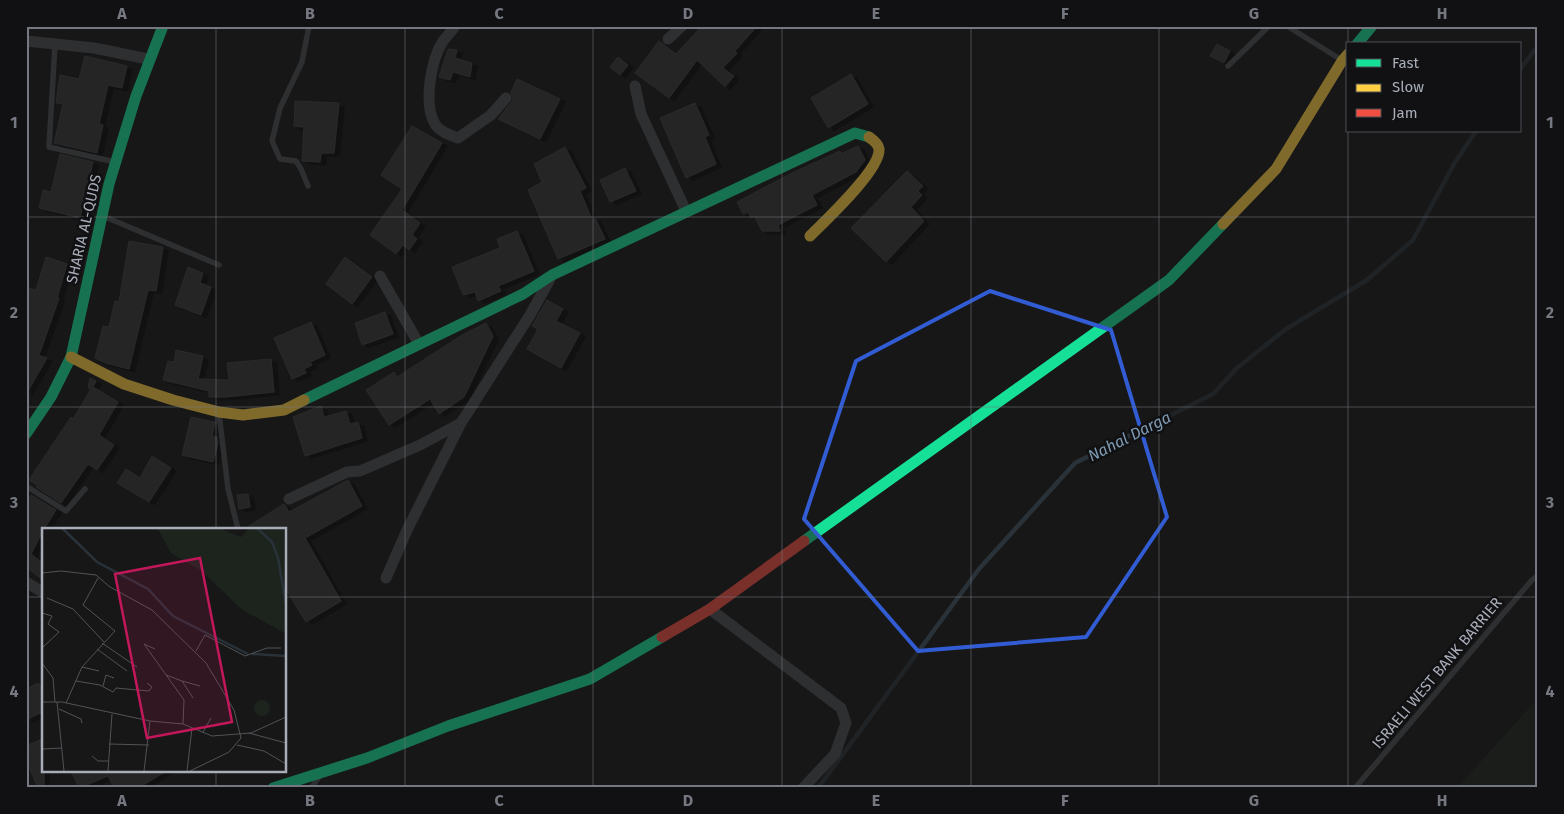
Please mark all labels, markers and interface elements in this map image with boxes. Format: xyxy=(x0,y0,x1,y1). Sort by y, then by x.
text: A xyxy=(116,4,127,23)
text: B xyxy=(305,4,315,23)
text: C xyxy=(494,4,504,23)
text: D xyxy=(683,4,693,23)
text: E xyxy=(872,4,880,23)
text: F xyxy=(1061,4,1069,23)
text: G xyxy=(1249,4,1259,23)
text: H xyxy=(1437,4,1447,23)
legend xyxy=(1346,42,1522,132)
text: Fast xyxy=(1392,54,1419,72)
text: Slow xyxy=(1392,78,1424,96)
text: Jam xyxy=(1392,104,1418,122)
text: 1 xyxy=(10,113,18,132)
text: 1 xyxy=(1546,113,1554,132)
street label: SHARIA AL-QUDS xyxy=(63,173,105,285)
text: 2 xyxy=(10,303,18,322)
text: 2 xyxy=(1546,303,1554,322)
water label: Nahal Darga xyxy=(1085,407,1174,465)
text: 3 xyxy=(9,493,18,512)
text: 3 xyxy=(1545,493,1554,512)
inset map xyxy=(42,528,286,772)
street label: ISRAELI WEST BANK BARRIER xyxy=(1368,594,1506,752)
text: 4 xyxy=(9,682,19,701)
text: 4 xyxy=(1545,682,1555,701)
text: A xyxy=(116,791,127,810)
text: B xyxy=(305,791,315,810)
text: C xyxy=(494,791,504,810)
text: D xyxy=(683,791,693,810)
text: E xyxy=(872,791,880,810)
text: F xyxy=(1061,791,1069,810)
text: G xyxy=(1249,791,1259,810)
text: H xyxy=(1437,791,1447,810)

